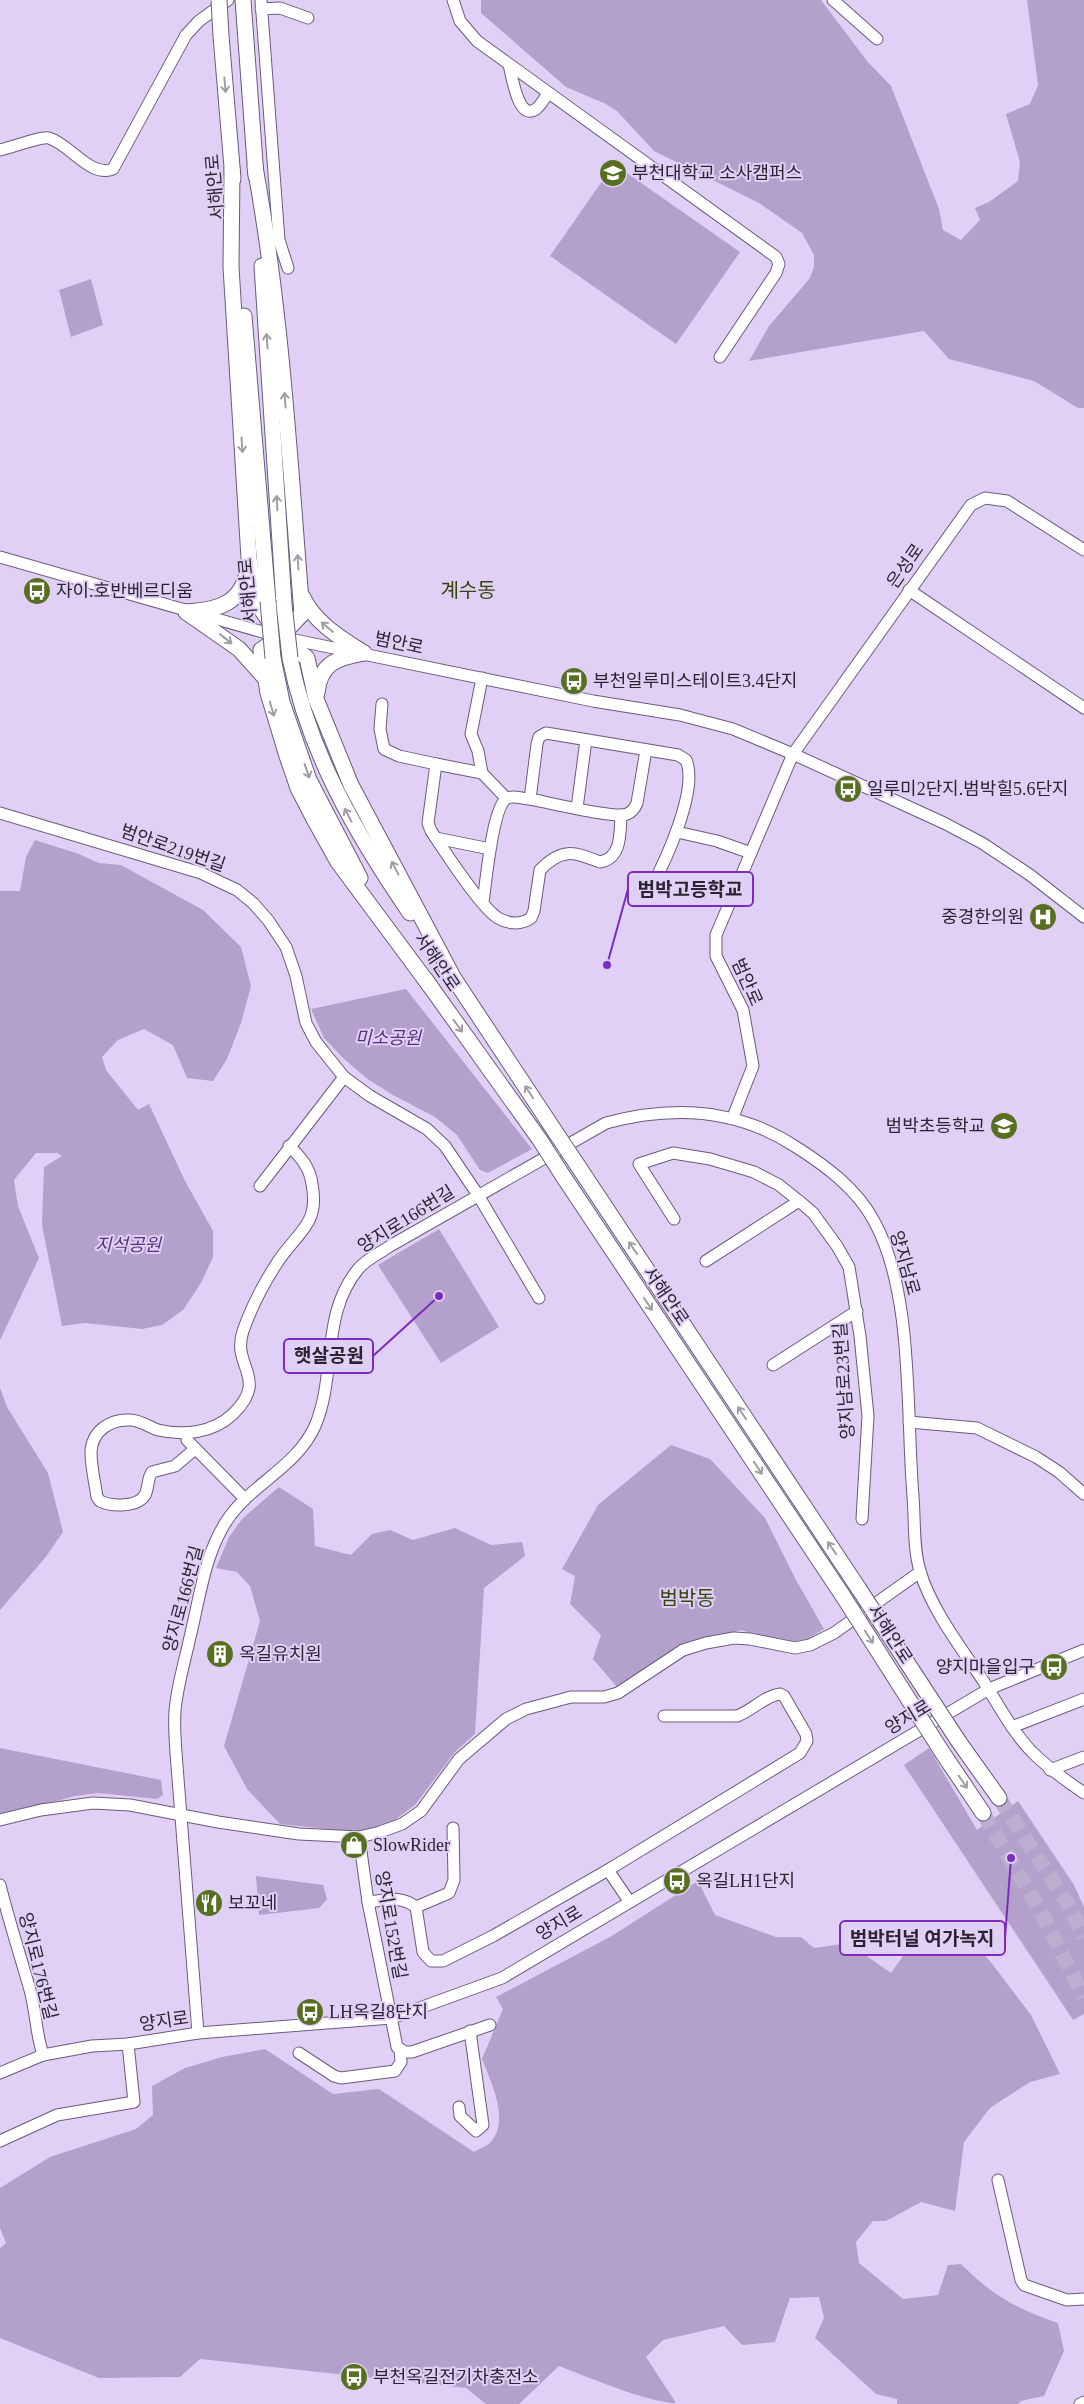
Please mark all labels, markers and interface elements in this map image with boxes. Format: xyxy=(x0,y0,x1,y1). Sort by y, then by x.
one-way arrow xyxy=(221,77,230,93)
street label: 서해안로 xyxy=(202,153,228,221)
school or university icon: 부천대학교 소사캠퍼스 xyxy=(598,158,628,188)
place label: 부천대학교 소사캠퍼스 xyxy=(632,163,802,183)
one-way arrow xyxy=(262,333,271,349)
one-way arrow xyxy=(280,392,290,408)
one-way arrow xyxy=(238,437,247,453)
one-way arrow xyxy=(272,495,281,511)
street label: 은성로 xyxy=(883,540,927,592)
one-way arrow xyxy=(293,554,303,570)
street label: 서해안로 xyxy=(235,557,261,625)
bus stop icon: 자이.호반베르디움 xyxy=(22,576,52,606)
district label: 계수동 xyxy=(440,579,496,601)
place label: 자이.호반베르디움 xyxy=(56,581,193,601)
one-way arrow xyxy=(320,621,333,633)
street label: 범안로 xyxy=(373,628,425,658)
one-way arrow xyxy=(219,634,232,645)
bus stop icon: 부천일루미스테이트3.4단지 xyxy=(559,666,589,696)
place label: 부천일루미스테이트3.4단지 xyxy=(593,671,798,691)
one-way arrow xyxy=(268,700,278,716)
one-way arrow xyxy=(302,763,312,779)
bus stop icon: 일루미2단지.범박힐5.6단지 xyxy=(833,774,863,804)
place label: 일루미2단지.범박힐5.6단지 xyxy=(867,779,1069,799)
one-way arrow xyxy=(343,808,352,823)
street label: 범안로219번길 xyxy=(118,821,228,875)
one-way arrow xyxy=(390,861,399,876)
callout: 범박고등학교 xyxy=(628,872,753,906)
text: 범박고등학교 xyxy=(638,879,742,900)
hospital icon: 중경한의원 xyxy=(1028,902,1058,932)
place label: 중경한의원 xyxy=(941,907,1024,927)
street label: 서해안로 xyxy=(410,929,464,995)
street label: 범안로 xyxy=(728,955,766,1009)
one-way arrow xyxy=(453,1019,463,1033)
park label: 미소공원 xyxy=(355,1028,423,1048)
one-way arrow xyxy=(524,1085,534,1099)
school or university icon: 범박초등학교 xyxy=(989,1111,1019,1141)
place label: 범박초등학교 xyxy=(886,1116,985,1136)
street label: 양지로166번길 xyxy=(354,1181,458,1257)
street label: 양지남로 xyxy=(886,1228,924,1298)
park label: 지석공원 xyxy=(95,1235,163,1255)
one-way arrow xyxy=(627,1242,637,1256)
street label: 서해안로 xyxy=(639,1263,693,1329)
one-way arrow xyxy=(643,1296,653,1310)
street label: 양지남로23번길 xyxy=(830,1322,858,1440)
callout: 햇살공원 xyxy=(284,1339,373,1373)
text: 햇살공원 xyxy=(294,1345,364,1366)
one-way arrow xyxy=(737,1406,747,1420)
one-way arrow xyxy=(753,1461,763,1475)
one-way arrow xyxy=(826,1542,836,1556)
street label: 양지로166번길 xyxy=(159,1543,207,1655)
district label: 범박동 xyxy=(659,1587,715,1609)
street label: 서해안로 xyxy=(864,1601,916,1667)
one-way arrow xyxy=(864,1630,874,1644)
building icon: 옥길유치원 xyxy=(205,1639,235,1669)
place label: 옥길유치원 xyxy=(239,1644,322,1664)
bus stop icon: 양지마을입구 xyxy=(1039,1652,1069,1682)
place label: 양지마을입구 xyxy=(936,1657,1035,1677)
street label: 양지로 xyxy=(882,1696,934,1738)
one-way arrow xyxy=(958,1775,968,1789)
shop icon: SlowRider xyxy=(339,1830,369,1860)
place label: SlowRider xyxy=(373,1835,450,1855)
bus stop icon: 옥길LH1단지 xyxy=(662,1866,692,1896)
street label: 양지로152번길 xyxy=(372,1869,410,1981)
place label: 옥길LH1단지 xyxy=(696,1871,795,1891)
restaurant icon: 보꼬네 xyxy=(194,1888,224,1918)
place label: 보꼬네 xyxy=(228,1893,278,1913)
street label: 양지로 xyxy=(533,1902,585,1944)
street label: 양지로176번길 xyxy=(15,1910,61,2022)
callout: 범박터널 여가녹지 xyxy=(840,1921,1005,1955)
text: 범박터널 여가녹지 xyxy=(850,1928,994,1949)
bus stop icon: LH옥길8단지 xyxy=(295,1997,325,2027)
place label: LH옥길8단지 xyxy=(329,2002,428,2022)
street label: 양지로 xyxy=(138,2008,190,2034)
bus stop icon: 부천옥길전기차충전소 xyxy=(339,2362,369,2392)
place label: 부천옥길전기차충전소 xyxy=(373,2367,539,2387)

